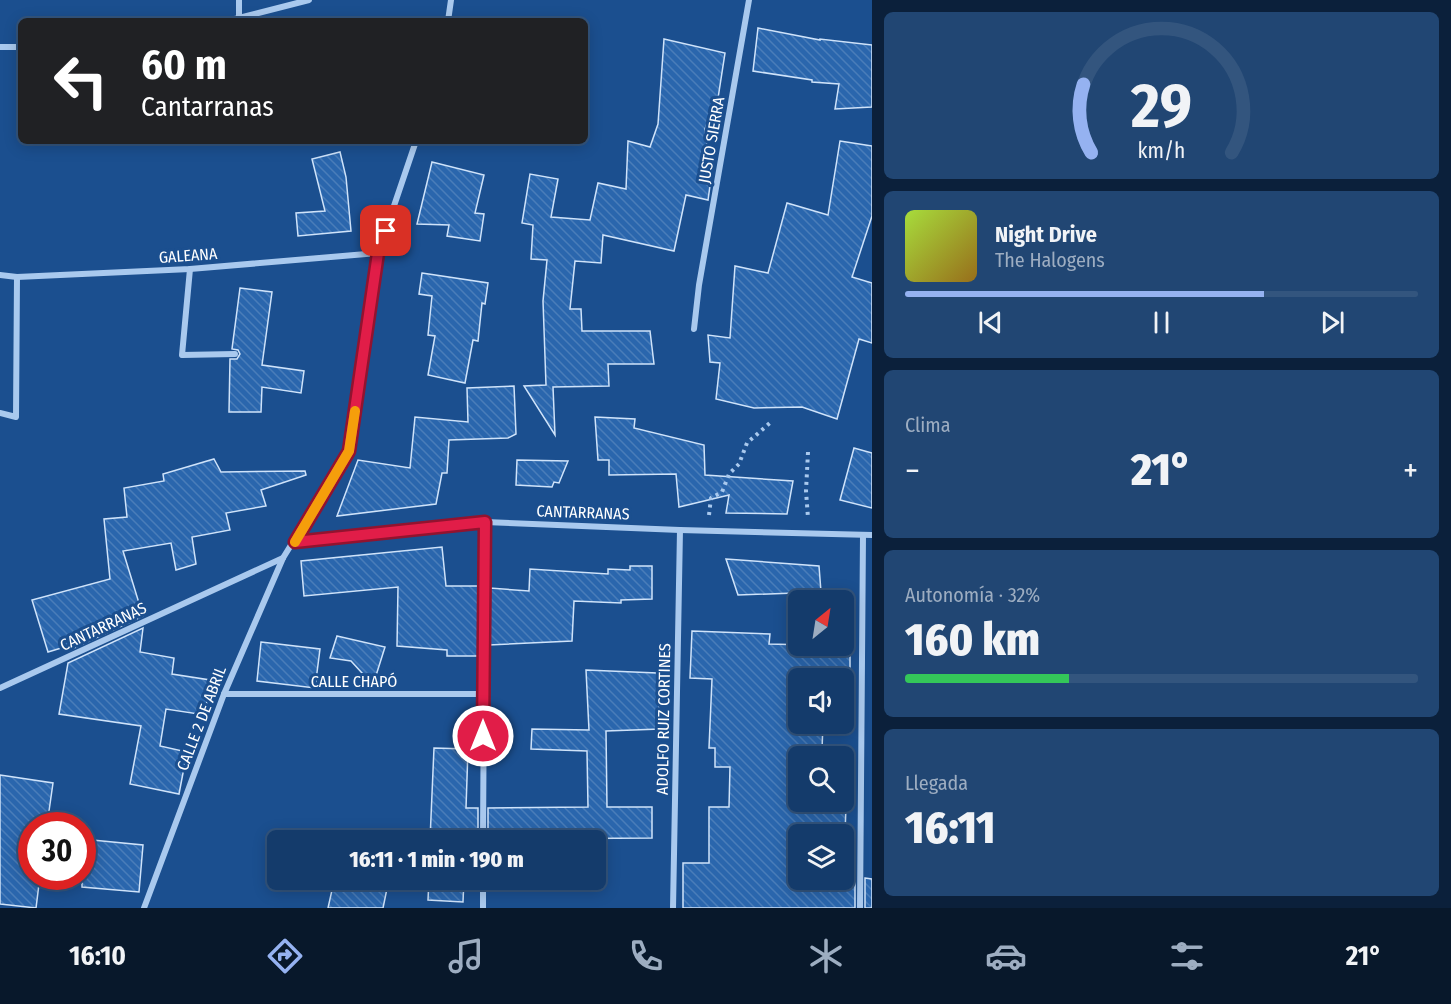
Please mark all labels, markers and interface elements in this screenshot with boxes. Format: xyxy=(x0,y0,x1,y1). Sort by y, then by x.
text: 60 m xyxy=(141,40,227,90)
icon: left xyxy=(42,42,120,120)
text: 29 xyxy=(1130,69,1192,144)
text: Cantarranas xyxy=(141,91,274,123)
street label: JUSTO SIERRA xyxy=(695,95,729,185)
text: km/h xyxy=(1138,138,1185,164)
pin xyxy=(360,205,411,256)
icon: arrive xyxy=(369,214,402,247)
text: Night Drive xyxy=(995,221,1097,248)
street label: GALEANA xyxy=(158,244,219,267)
text: The Halogens xyxy=(995,248,1105,272)
icon: previous xyxy=(974,306,1007,339)
icon: pause xyxy=(1145,306,1178,339)
icon: next xyxy=(1316,306,1349,339)
text: Clima xyxy=(905,413,950,437)
text: 21° xyxy=(1131,443,1192,497)
text: − xyxy=(905,451,920,491)
text: + xyxy=(1403,451,1418,491)
street label: CANTARRANAS xyxy=(536,501,630,524)
text: Autonomía · 32% xyxy=(905,583,1040,607)
north arrow xyxy=(788,590,854,656)
map controls xyxy=(788,590,854,890)
street label: CANTARRANAS xyxy=(57,598,150,655)
text: 160 km xyxy=(905,613,1040,667)
street label: ADOLFO RUIZ CORTINES xyxy=(653,643,674,795)
street label: CALLE 2 DE ABRIL xyxy=(173,663,230,773)
button: sound xyxy=(788,668,854,734)
street label: CALLE CHAPÓ xyxy=(311,672,397,691)
position arrow xyxy=(451,704,515,768)
button: search xyxy=(788,746,854,812)
text: Llegada xyxy=(905,771,968,795)
text: 16:11 xyxy=(905,801,996,855)
speed limit sign: 30 xyxy=(18,812,96,890)
button: layers xyxy=(788,824,854,890)
text: 16:11 · 1 min · 190 m xyxy=(349,846,524,873)
icon: directions xyxy=(264,935,306,977)
icon: music xyxy=(445,935,487,977)
icon: phone xyxy=(625,935,667,977)
icon: climate xyxy=(805,935,847,977)
icon: car xyxy=(985,935,1027,977)
icon: filters xyxy=(1166,935,1208,977)
text: 16:10 xyxy=(69,940,126,972)
text: 21° xyxy=(1346,940,1382,972)

